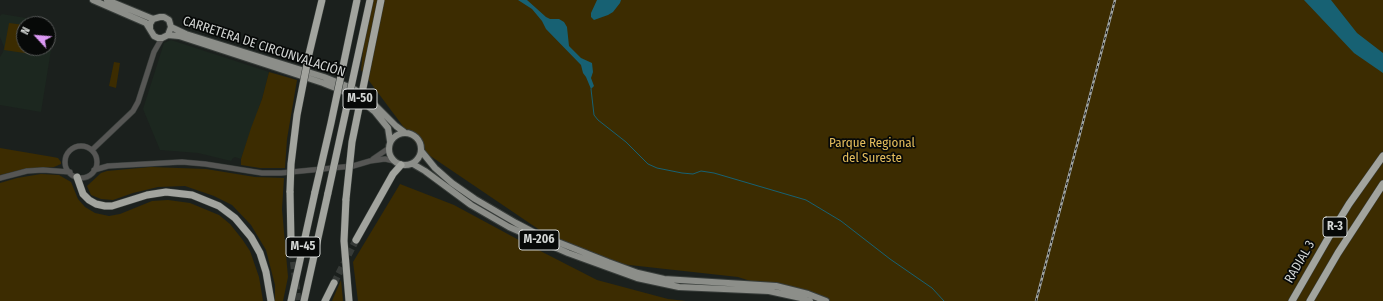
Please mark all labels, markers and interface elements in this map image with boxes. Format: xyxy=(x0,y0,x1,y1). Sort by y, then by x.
street label: CARRETERA DE CIRCUNVALACIÓN xyxy=(181,13,347,81)
north arrow xyxy=(16,16,56,56)
text: N xyxy=(18,25,33,37)
road number: M-50 xyxy=(343,89,377,109)
park label: Parque Regional del Sureste xyxy=(829,135,915,166)
road number: R-3 xyxy=(1323,217,1347,237)
road number: M-206 xyxy=(519,230,559,250)
road number: M-45 xyxy=(286,237,320,257)
street label: RADIAL 3 xyxy=(1282,238,1318,286)

